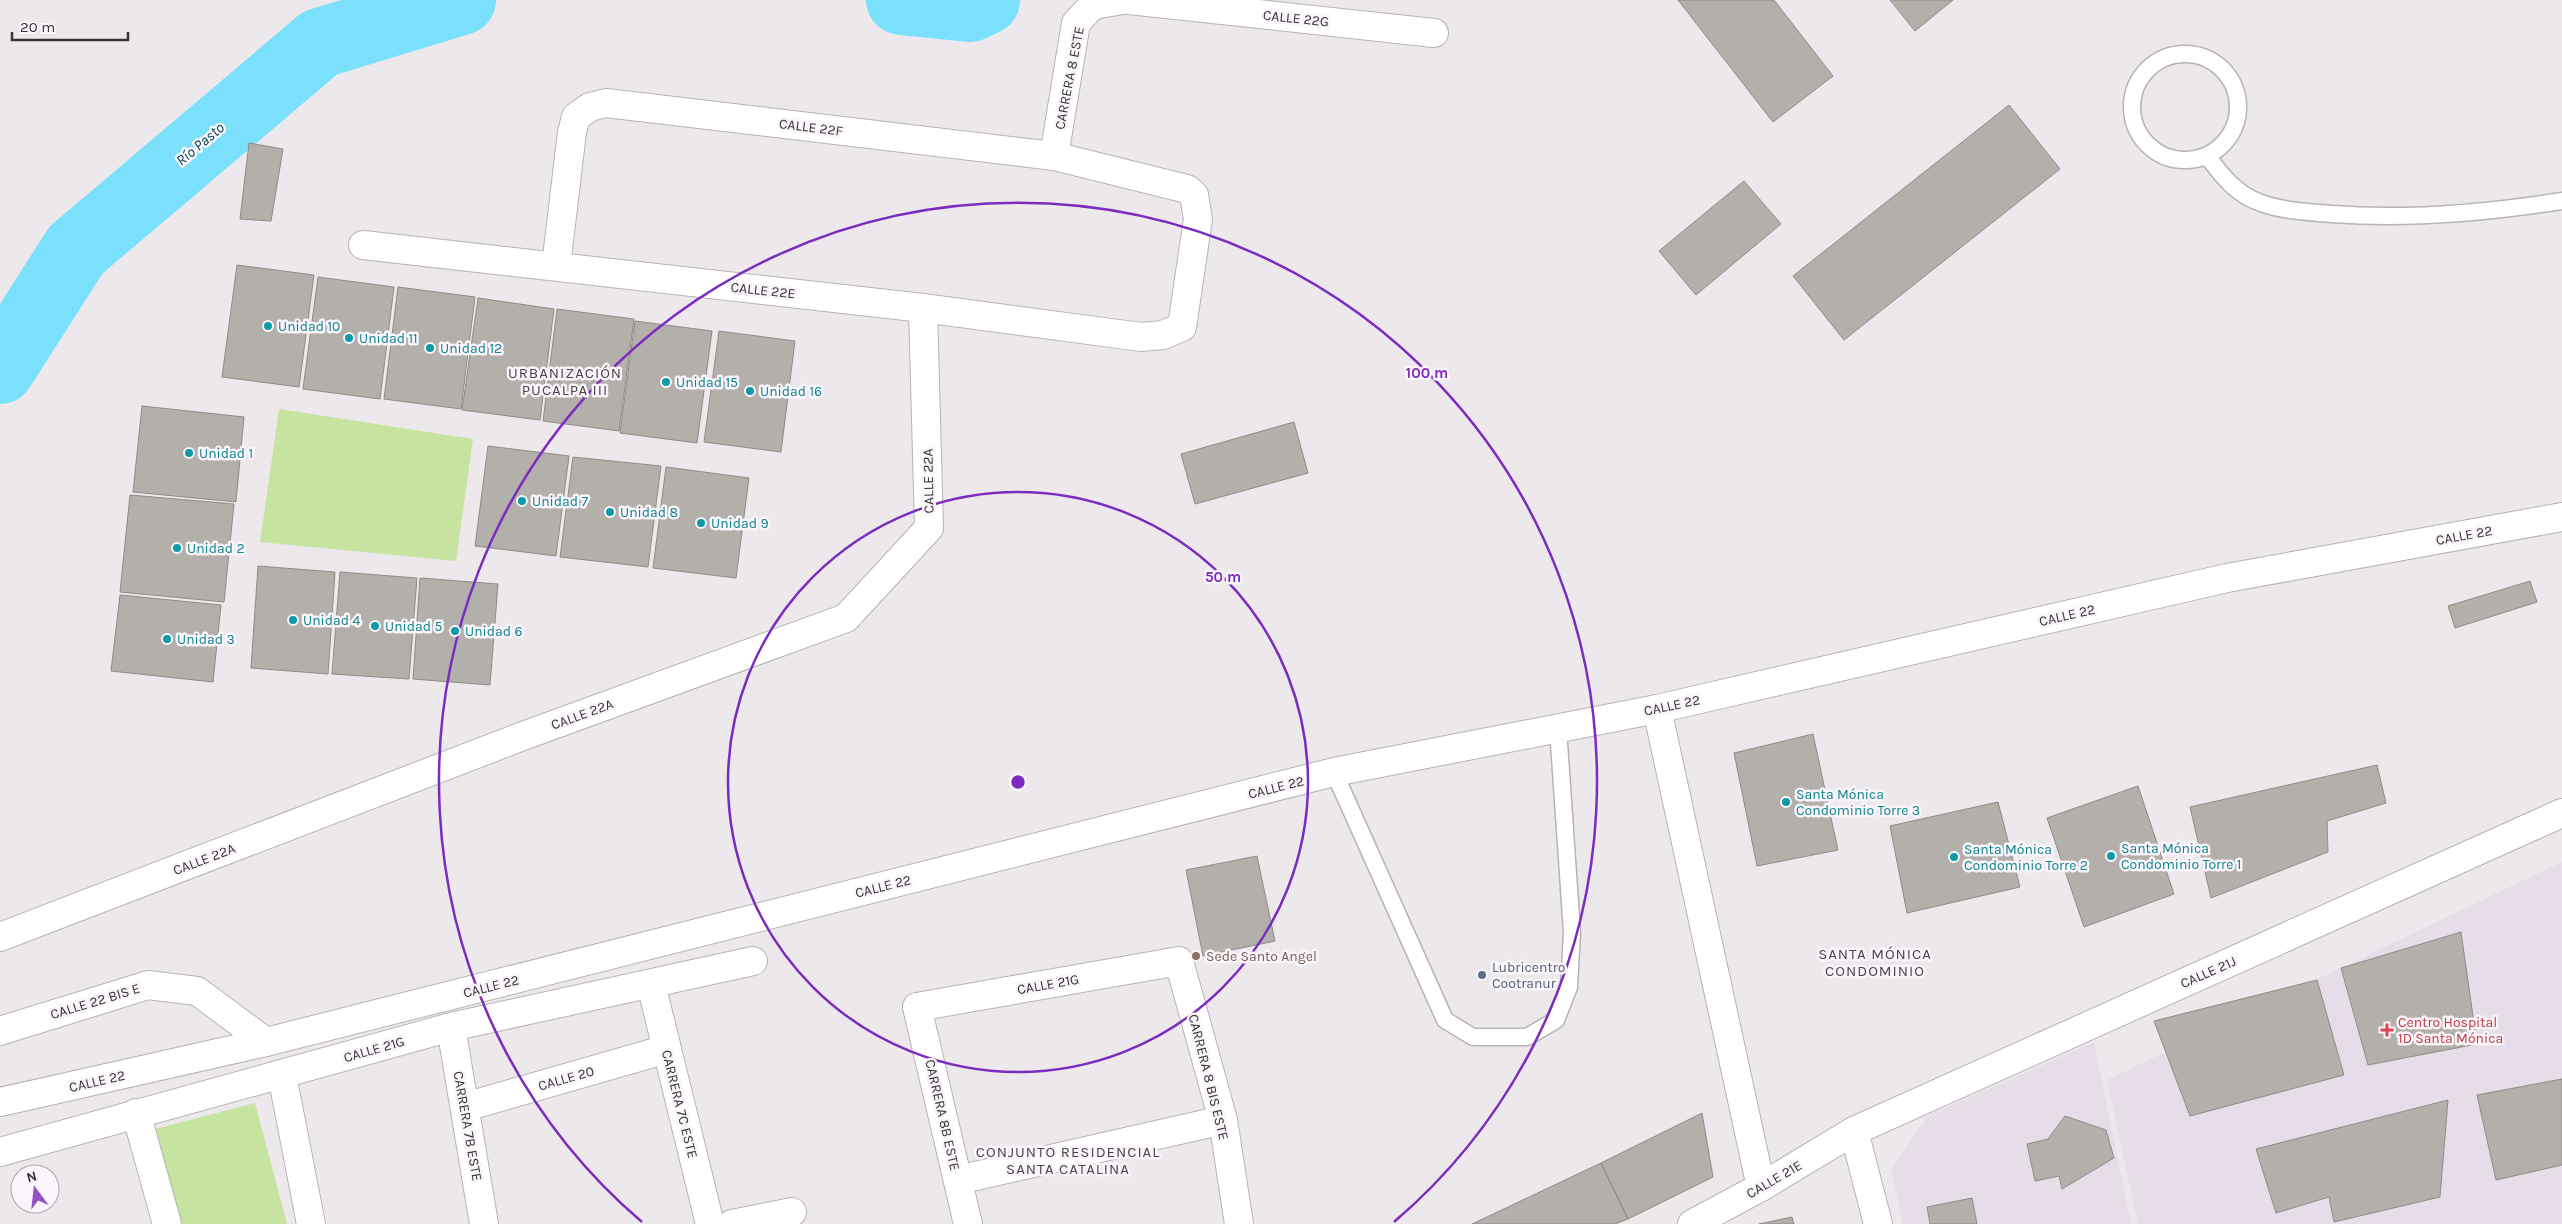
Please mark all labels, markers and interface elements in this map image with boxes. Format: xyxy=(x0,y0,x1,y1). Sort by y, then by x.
street label: CALLE 22G xyxy=(1262,7,1330,30)
scale bar xyxy=(12,10,129,42)
text: 20 m xyxy=(20,18,55,36)
street label: CARRERA 8 ESTE xyxy=(1051,25,1088,131)
street label: CALLE 22F xyxy=(778,115,844,140)
water label: Río Pasto xyxy=(172,118,228,169)
street label: CALLE 22E xyxy=(730,279,796,302)
place label: Unidad 10 xyxy=(278,318,340,335)
marker: Unidad 10 xyxy=(262,320,274,332)
place label: Unidad 11 xyxy=(359,330,418,347)
marker: Unidad 11 xyxy=(343,332,355,344)
place label: Unidad 12 xyxy=(440,340,502,357)
marker: Unidad 12 xyxy=(424,342,436,354)
district label: URBANIZACIÓN PUCALPA III xyxy=(508,364,622,399)
text: 100 m xyxy=(1406,364,1448,382)
place label: Unidad 15 xyxy=(676,374,738,391)
marker: Unidad 15 xyxy=(660,376,672,388)
place label: Unidad 16 xyxy=(760,383,822,400)
marker: Unidad 16 xyxy=(744,385,756,397)
place label: Unidad 1 xyxy=(199,445,253,462)
marker: Unidad 1 xyxy=(183,447,195,459)
street label: CALLE 22A xyxy=(919,448,938,514)
place label: Unidad 7 xyxy=(532,493,588,510)
marker: Unidad 7 xyxy=(516,495,528,507)
place label: Unidad 8 xyxy=(620,504,678,521)
marker: Unidad 8 xyxy=(604,506,616,518)
place label: Unidad 9 xyxy=(711,515,769,532)
marker: Unidad 9 xyxy=(695,517,707,529)
street label: CALLE 22 xyxy=(2434,522,2494,549)
place label: Unidad 2 xyxy=(187,540,245,557)
marker: Unidad 2 xyxy=(171,542,183,554)
text: 50 m xyxy=(1205,568,1241,586)
street label: CALLE 22 xyxy=(2037,601,2097,630)
place label: Unidad 4 xyxy=(303,612,360,629)
marker: Unidad 4 xyxy=(287,614,299,626)
place label: Unidad 5 xyxy=(385,618,442,635)
marker: Unidad 5 xyxy=(369,620,381,632)
place label: Unidad 6 xyxy=(465,623,522,640)
marker: Unidad 6 xyxy=(449,625,461,637)
place label: Unidad 3 xyxy=(177,631,235,648)
marker: Unidad 3 xyxy=(161,633,173,645)
street label: CALLE 22 xyxy=(1642,691,1702,720)
street label: CALLE 22A xyxy=(549,695,616,734)
street label: CALLE 22 xyxy=(1246,772,1306,803)
centre of rings xyxy=(1009,773,1027,791)
place label: Santa Mónica Condominio Torre 3 xyxy=(1796,786,1920,819)
marker: Santa Mónica Condominio Torre 3 xyxy=(1780,796,1792,808)
street label: CALLE 22A xyxy=(171,840,238,879)
place label: Santa Mónica Condominio Torre 1 xyxy=(2121,840,2241,873)
place label: Santa Mónica Condominio Torre 2 xyxy=(1964,841,2088,874)
marker: Santa Mónica Condominio Torre 1 xyxy=(2105,850,2117,862)
marker: Santa Mónica Condominio Torre 2 xyxy=(1948,851,1960,863)
street label: CALLE 22 xyxy=(853,871,913,902)
district label: SANTA MÓNICA CONDOMINIO xyxy=(1818,945,1932,980)
place label: Sede Santo Angel xyxy=(1206,948,1317,965)
marker: Sede Santo Angel xyxy=(1190,950,1202,962)
street label: CALLE 21J xyxy=(2178,953,2239,992)
place label: Lubricentro Cootranur xyxy=(1492,959,1565,992)
marker: Lubricentro Cootranur xyxy=(1476,969,1488,981)
street label: CALLE 22 xyxy=(461,971,521,1002)
street label: CALLE 21G xyxy=(1016,971,1080,998)
street label: CALLE 22 BIS E xyxy=(48,980,142,1023)
street label: CARRERA 8 BIS ESTE xyxy=(1185,1012,1232,1142)
place label: Centro Hospital 1D Santa Mónica xyxy=(2398,1014,2503,1047)
marker: Centro Hospital 1D Santa Mónica xyxy=(2380,1023,2394,1037)
street label: CALLE 21G xyxy=(342,1033,407,1066)
street label: CARRERA 7C ESTE xyxy=(658,1048,701,1160)
street label: CARRERA 8B ESTE xyxy=(921,1058,964,1172)
street label: CALLE 20 xyxy=(536,1062,596,1095)
street label: CALLE 22 xyxy=(67,1067,127,1096)
street label: CARRERA 7B ESTE xyxy=(449,1070,486,1182)
district label: CONJUNTO RESIDENCIAL SANTA CATALINA xyxy=(976,1143,1160,1178)
street label: CALLE 21E xyxy=(1743,1157,1805,1202)
north arrow xyxy=(10,1164,60,1214)
text: N xyxy=(25,1167,39,1186)

